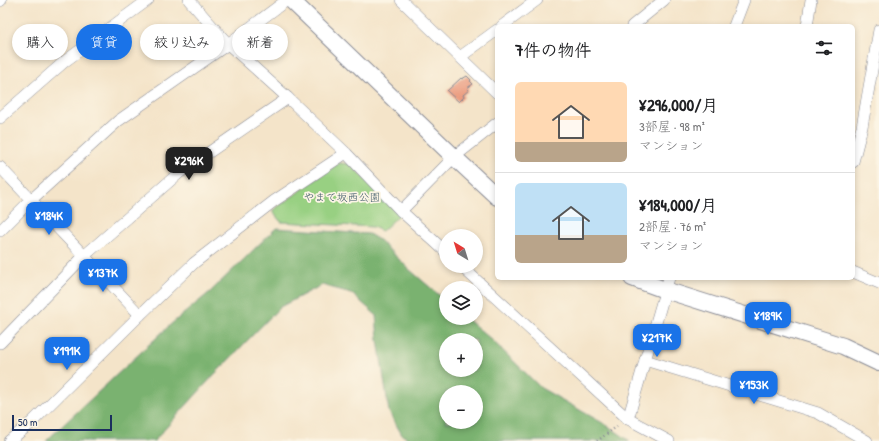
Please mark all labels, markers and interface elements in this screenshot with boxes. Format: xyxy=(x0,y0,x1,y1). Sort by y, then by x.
chip: 購入 xyxy=(12,24,68,60)
chip: 賃貸 xyxy=(76,24,132,60)
chip: 絞り込み xyxy=(140,24,224,60)
chip: 新着 xyxy=(232,24,288,60)
icon: filters xyxy=(813,37,835,59)
text: 7件の物件 xyxy=(515,38,591,61)
text: ¥296,000/月 xyxy=(639,93,718,116)
icon: home xyxy=(547,98,595,146)
text: 3部屋 · 98 m² xyxy=(639,117,705,135)
text: マンション xyxy=(639,136,703,154)
pin: ¥296K xyxy=(161,147,217,181)
text: ¥296K xyxy=(175,151,203,169)
park label: やまて坂西公園 xyxy=(304,190,381,204)
text: ¥184,000/月 xyxy=(639,193,717,216)
icon: home xyxy=(547,199,595,247)
pin: ¥184K xyxy=(21,202,77,236)
text: ¥184K xyxy=(35,206,63,224)
text: 2部屋 · 76 m² xyxy=(639,217,706,235)
north arrow xyxy=(439,229,483,273)
map controls xyxy=(439,229,483,429)
text: マンション xyxy=(639,236,703,254)
pin: ¥137K xyxy=(75,259,131,293)
text: ¥137K xyxy=(88,263,118,281)
button: layers xyxy=(439,281,483,325)
pin: ¥189K xyxy=(740,302,796,336)
text: ¥189K xyxy=(754,306,782,324)
pin: ¥217K xyxy=(629,324,685,358)
text: ¥217K xyxy=(642,328,672,346)
button: + xyxy=(439,333,483,377)
pin: ¥191K xyxy=(39,337,95,371)
text: ¥191K xyxy=(53,341,81,359)
pin: ¥153K xyxy=(726,371,782,405)
text: ¥153K xyxy=(740,375,768,393)
button: − xyxy=(439,385,483,429)
scale bar xyxy=(12,413,112,432)
text: 50 m xyxy=(18,415,38,429)

